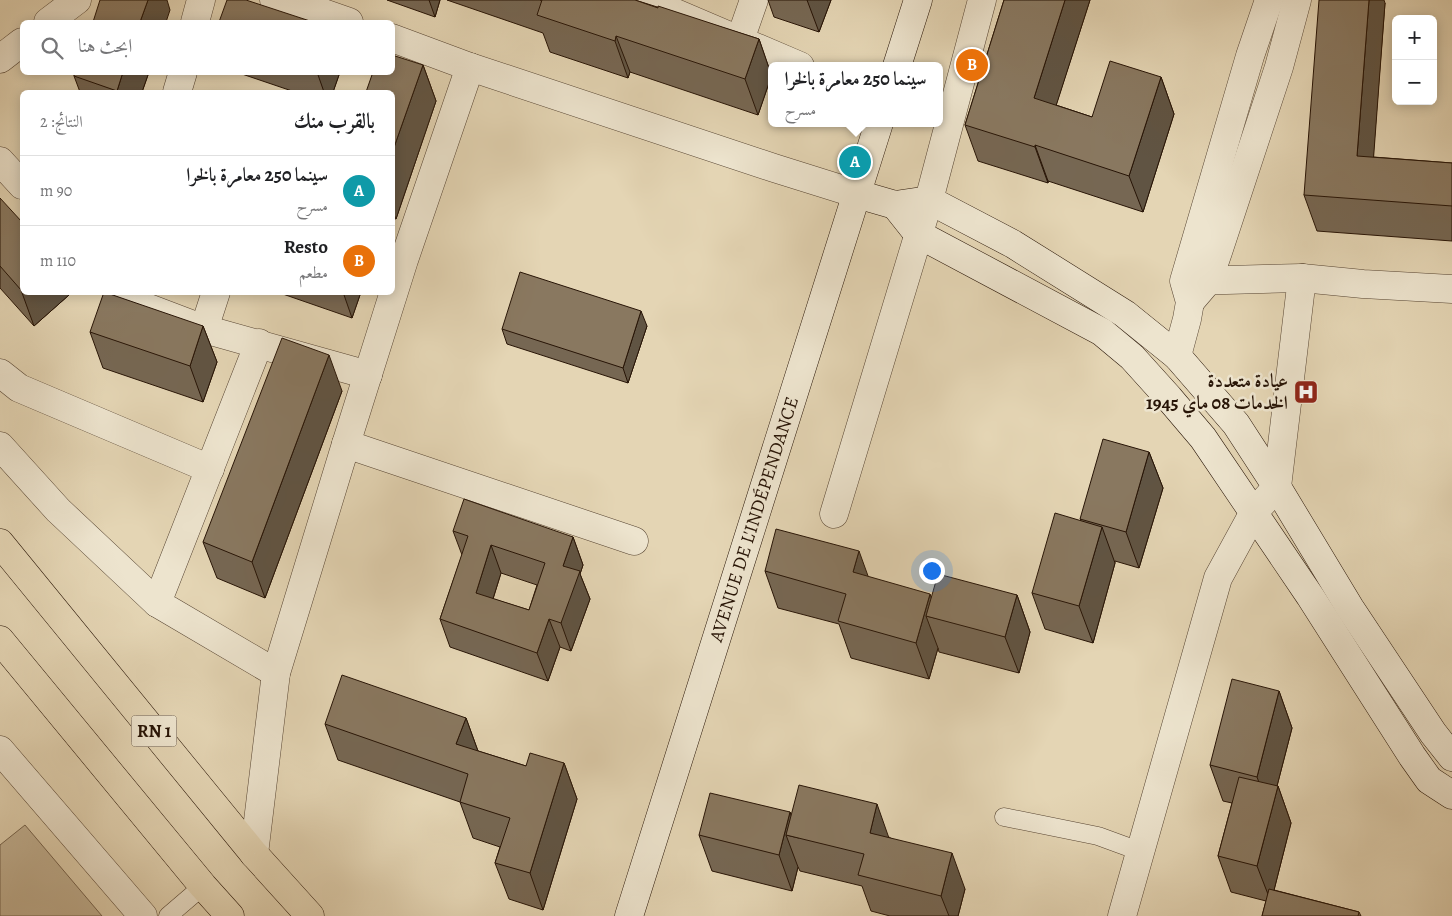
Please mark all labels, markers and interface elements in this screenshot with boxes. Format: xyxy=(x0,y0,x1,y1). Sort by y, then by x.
map controls xyxy=(1392,15,1437,105)
button: + xyxy=(1392,15,1437,60)
search box xyxy=(20,20,395,75)
text: ابحث هنا xyxy=(78,33,132,59)
icon: search xyxy=(38,34,66,62)
pin: B xyxy=(956,46,988,84)
button: − xyxy=(1392,60,1437,105)
popup xyxy=(768,62,943,127)
text: سينما 250 معامرة بالخرا xyxy=(785,66,926,92)
text: مسرح xyxy=(785,99,816,121)
text: بالقرب منك xyxy=(294,107,375,135)
text: النتائج: 2 xyxy=(40,111,83,133)
pin: A xyxy=(839,143,871,181)
text: سينما 250 معامرة بالخرا xyxy=(186,162,328,188)
text: 90 m xyxy=(40,180,72,202)
text: A xyxy=(354,180,364,202)
text: مسرح xyxy=(296,195,328,217)
text: Resto xyxy=(284,234,328,260)
text: 110 m xyxy=(40,250,76,272)
text: B xyxy=(354,250,364,272)
text: مطعم xyxy=(299,262,328,284)
place label: عيادة متعددة الخدمات 08 ماي 1945 xyxy=(1146,368,1288,418)
hospital icon: عيادة متعددة الخدمات 08 ماي 1945 xyxy=(1293,379,1319,405)
street label: AVENUE DE L'INDÉPENDANCE xyxy=(703,393,805,646)
your location xyxy=(919,558,945,584)
road number: RN 1 xyxy=(132,716,176,746)

